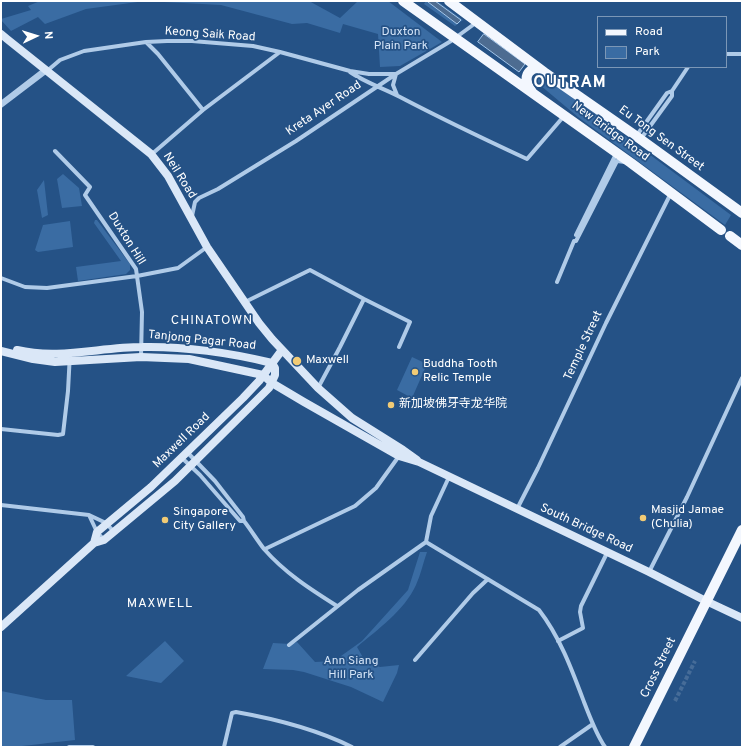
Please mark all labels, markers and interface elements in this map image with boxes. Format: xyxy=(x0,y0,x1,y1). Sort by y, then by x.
north arrow xyxy=(16,16,56,56)
legend xyxy=(597,16,727,68)
text: Road xyxy=(635,24,663,40)
street label: Keong Saik Road xyxy=(164,25,256,45)
park label: Duxton Plain Park xyxy=(374,26,428,54)
text: N xyxy=(41,31,55,40)
text: Park xyxy=(635,44,660,60)
district label: OUTRAM xyxy=(533,74,607,94)
street label: Kreta Ayer Road xyxy=(284,78,364,140)
street label: New Bridge Road xyxy=(568,99,652,165)
street label: Eu Tong Sen Street xyxy=(616,103,706,175)
street label: Neil Road xyxy=(159,150,199,202)
street label: Duxton Hill xyxy=(104,210,148,268)
street label: Temple Street xyxy=(562,309,606,383)
district label: CHINATOWN xyxy=(171,313,253,329)
street label: Tanjong Pagar Road xyxy=(147,328,257,354)
place label: Maxwell xyxy=(306,354,349,368)
marker: Maxwell xyxy=(291,355,303,367)
place label: Buddha Tooth Relic Temple xyxy=(423,358,497,386)
marker: Buddha Tooth Relic Temple xyxy=(410,367,420,377)
place label: 新加坡佛牙寺龙华院 xyxy=(399,398,507,412)
marker: 新加坡佛牙寺龙华院 xyxy=(386,400,396,410)
street label: Maxwell Road xyxy=(151,410,213,472)
street label: South Bridge Road xyxy=(537,501,635,557)
place label: Masjid Jamae (Chulia) xyxy=(651,504,724,532)
place label: Singapore City Gallery xyxy=(173,506,236,534)
marker: Masjid Jamae (Chulia) xyxy=(638,513,648,523)
marker: Singapore City Gallery xyxy=(160,515,170,525)
district label: MAXWELL xyxy=(127,596,193,612)
street label: Cross Street xyxy=(638,635,680,701)
park label: Ann Siang Hill Park xyxy=(323,655,379,683)

